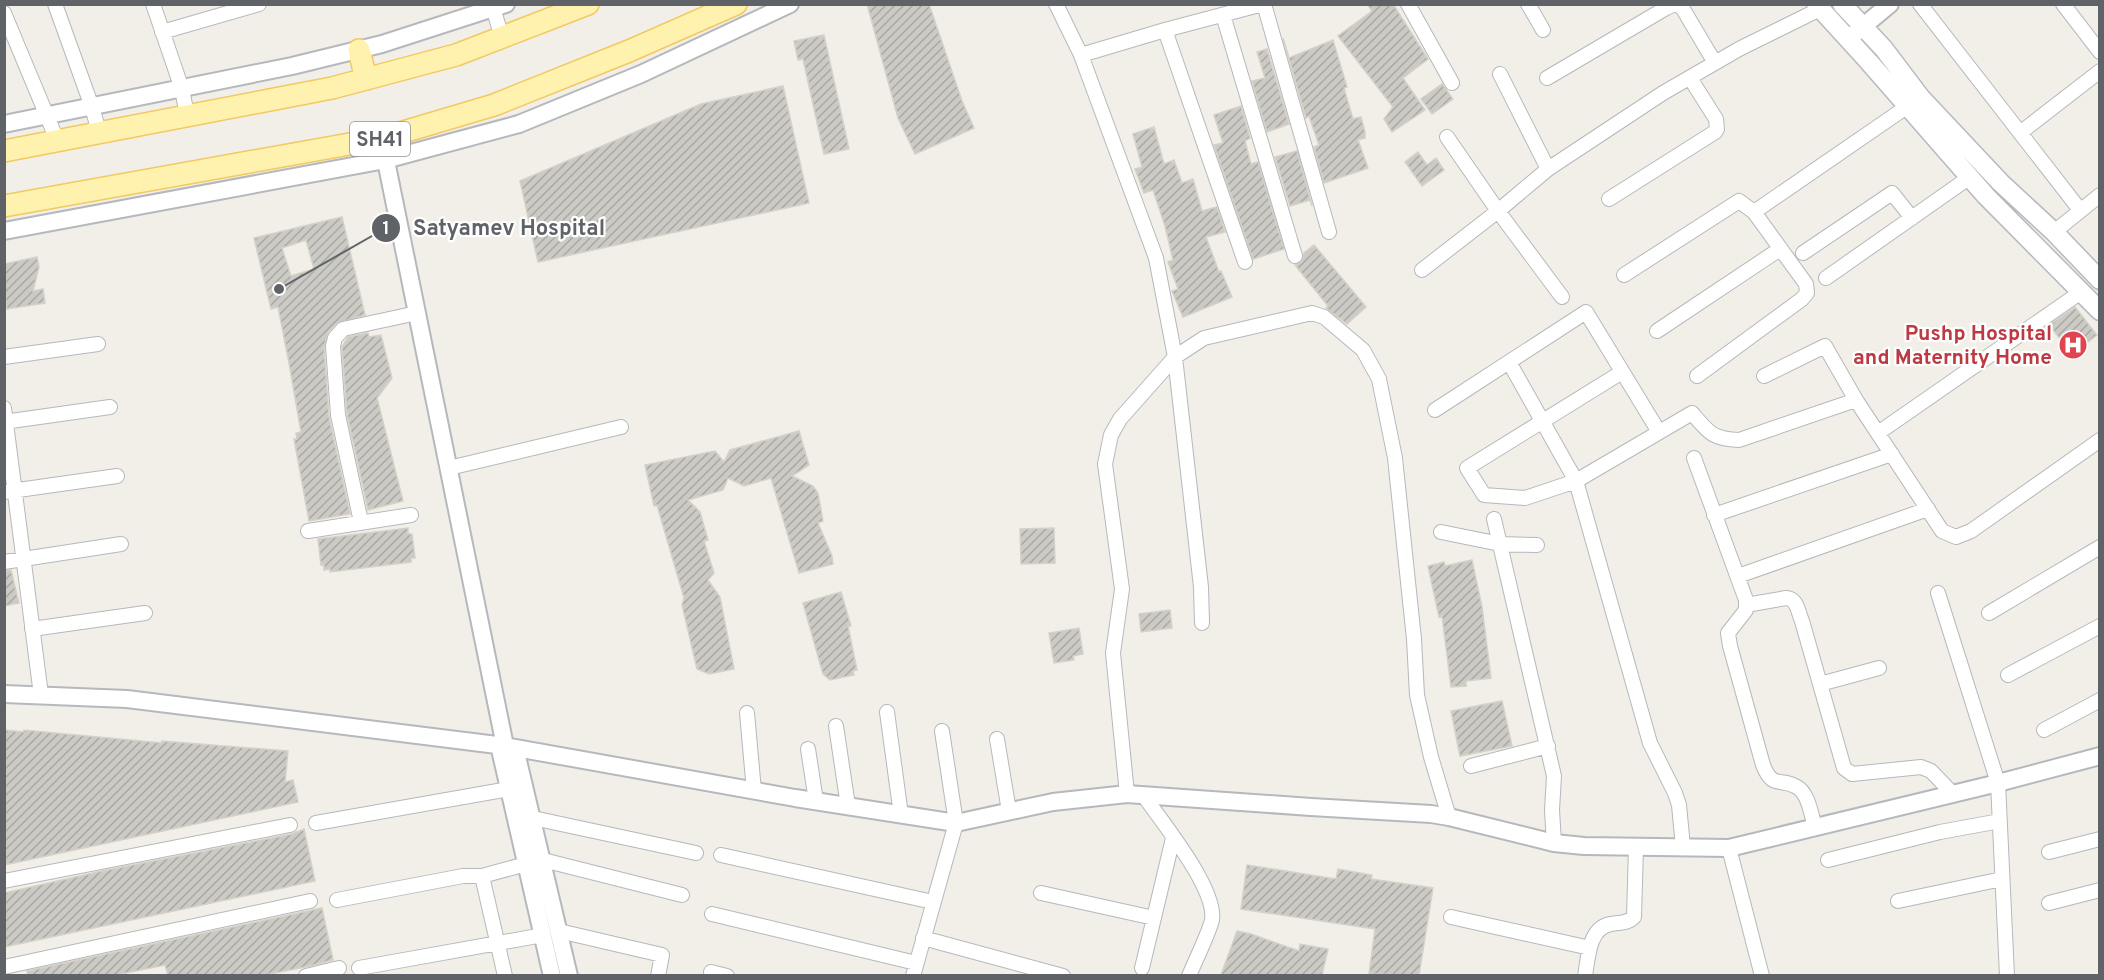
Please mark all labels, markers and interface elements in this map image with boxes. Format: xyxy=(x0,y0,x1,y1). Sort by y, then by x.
road number: SH41 xyxy=(350,122,410,156)
callout: Satyamev Hospital xyxy=(371,208,617,248)
text: Satyamev Hospital xyxy=(413,216,605,243)
text: 1 xyxy=(382,218,390,241)
place label: Pushp Hospital and Maternity Home xyxy=(1853,321,2052,372)
hospital icon: Pushp Hospital and Maternity Home xyxy=(2057,329,2089,361)

